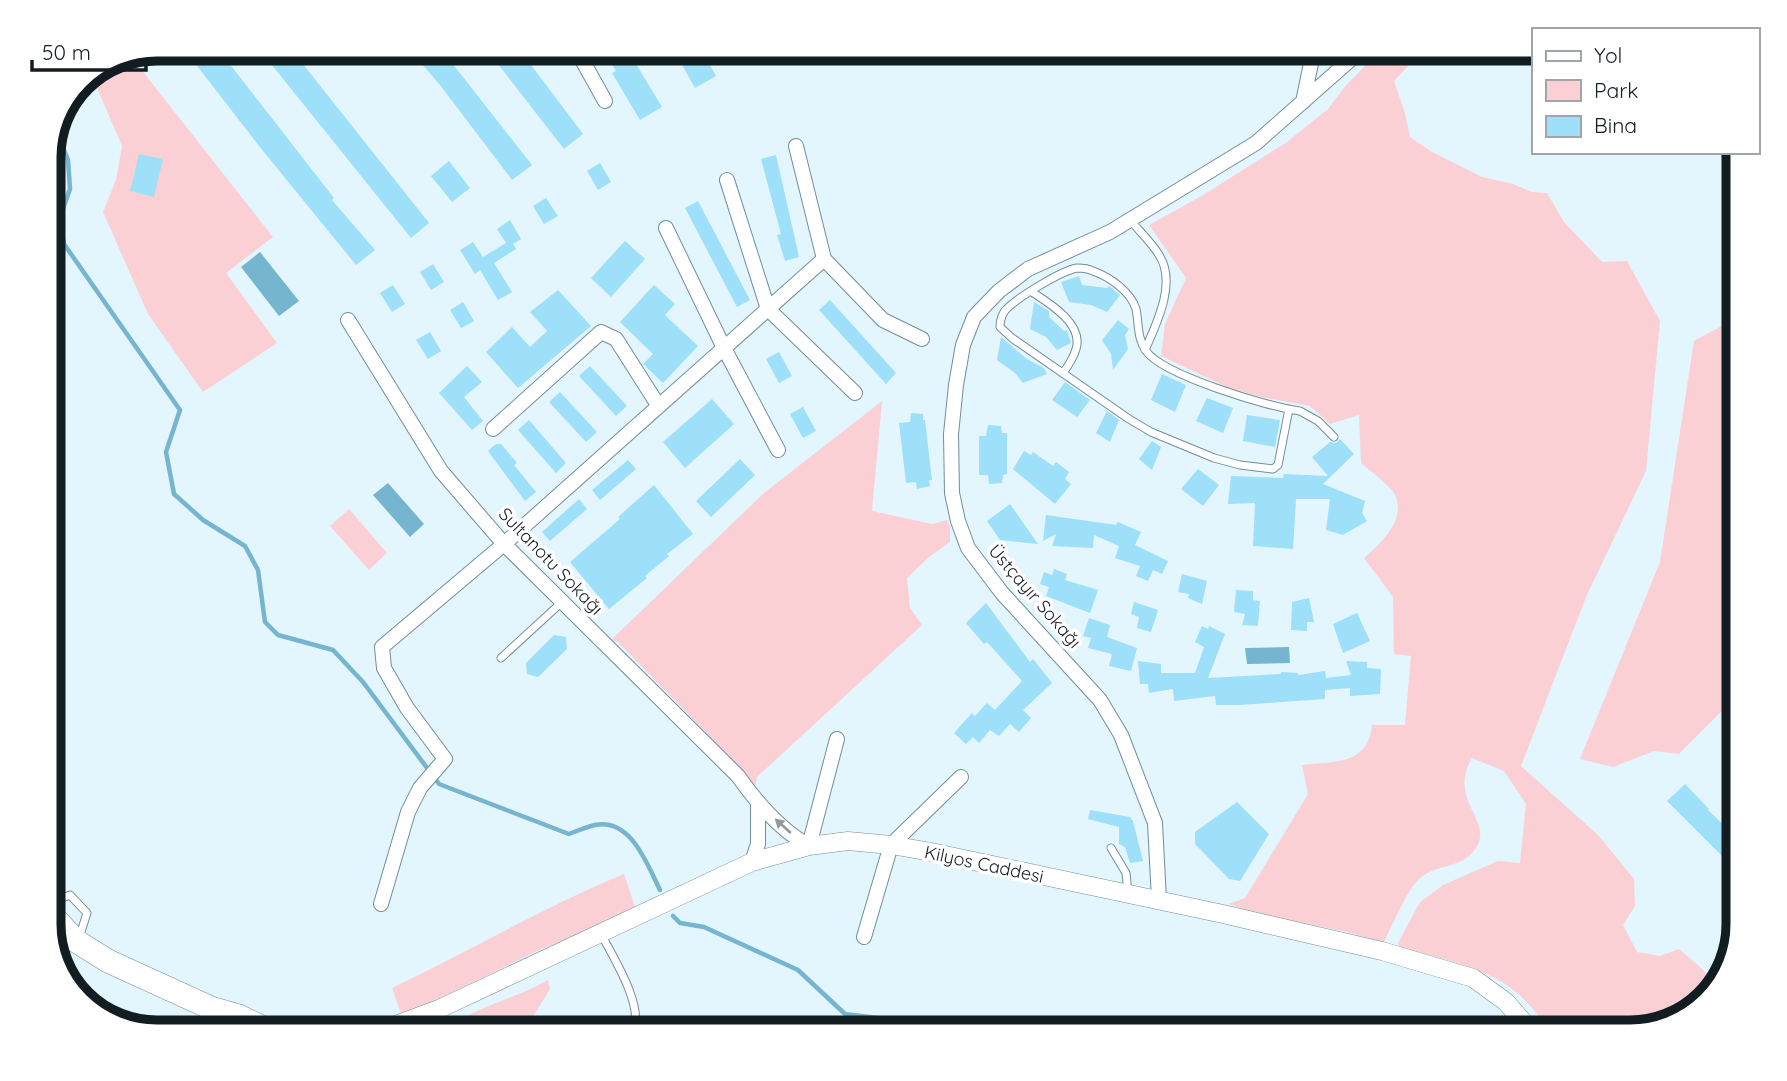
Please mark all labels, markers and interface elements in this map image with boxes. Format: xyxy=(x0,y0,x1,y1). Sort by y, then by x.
scale bar xyxy=(32,28,145,72)
legend xyxy=(1532,28,1759,154)
text: 50 m xyxy=(42,39,91,65)
text: Yol xyxy=(1594,42,1622,68)
text: Park xyxy=(1594,77,1638,103)
text: Bina xyxy=(1594,112,1637,138)
street label: Sultanotu Sokağı xyxy=(494,502,608,620)
street label: Üstçayır Sokağı xyxy=(984,539,1086,653)
one-way arrow xyxy=(774,818,792,834)
street label: Kilyos Caddesi xyxy=(922,840,1046,888)

